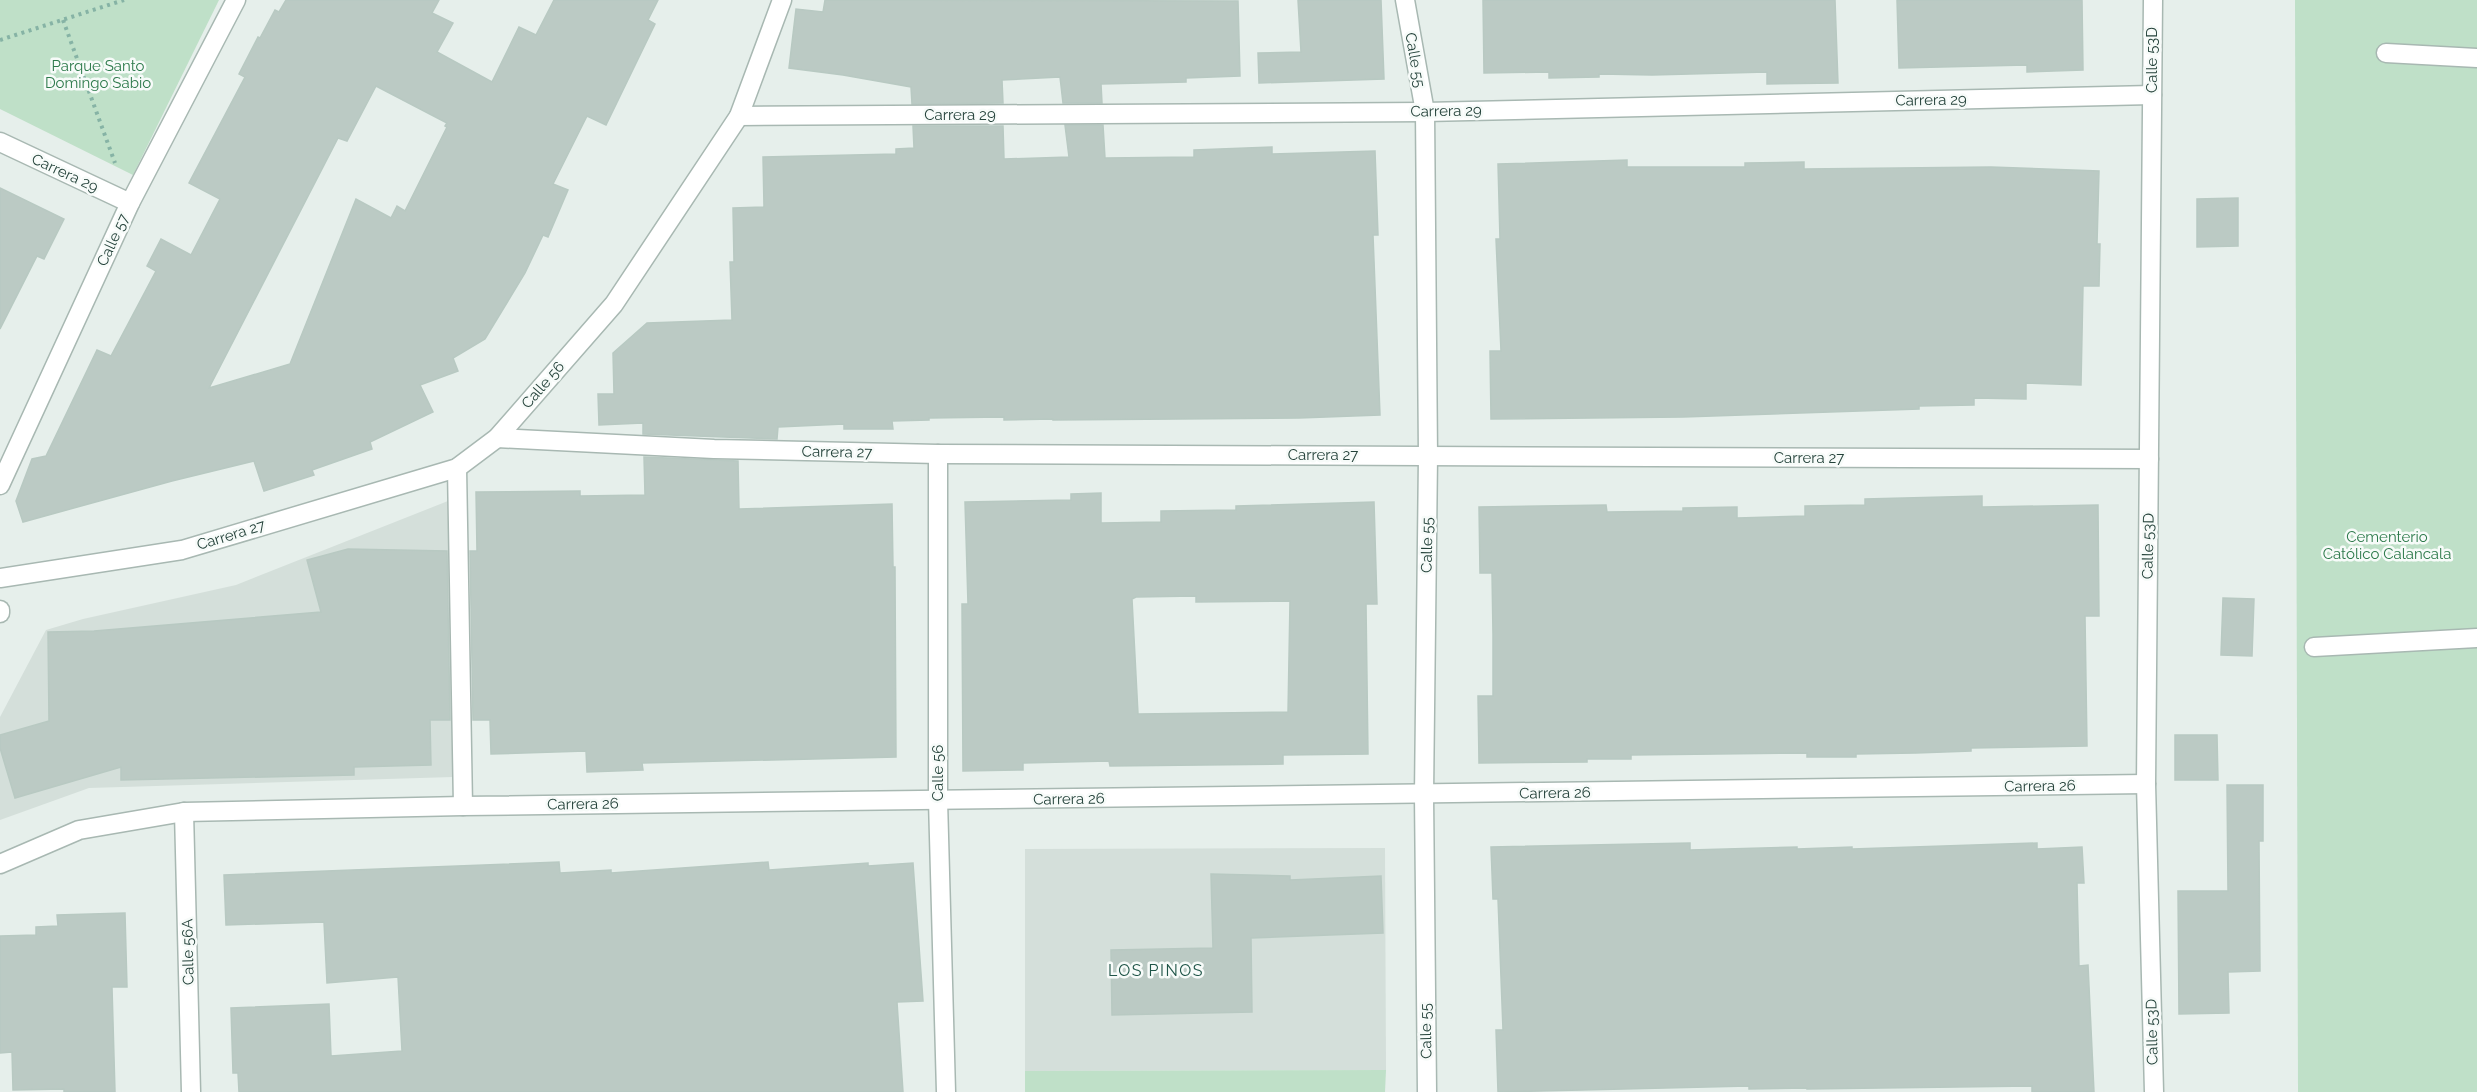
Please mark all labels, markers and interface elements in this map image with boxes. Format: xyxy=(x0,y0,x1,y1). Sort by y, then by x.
street label: Calle 53D xyxy=(2143,27,2161,93)
street label: Calle 55 xyxy=(1401,31,1429,89)
park label: Parque Santo Domingo Sabio xyxy=(45,57,151,92)
street label: Carrera 29 xyxy=(1895,90,1967,110)
street label: Carrera 29 xyxy=(1410,101,1482,121)
street label: Carrera 29 xyxy=(924,106,996,124)
street label: Carrera 29 xyxy=(29,150,101,196)
street label: Calle 57 xyxy=(93,211,133,269)
street label: Calle 56 xyxy=(518,358,568,412)
street label: Carrera 27 xyxy=(802,442,872,462)
street label: Carrera 27 xyxy=(1288,446,1358,464)
street label: Carrera 27 xyxy=(1774,449,1844,467)
street label: Calle 53D xyxy=(2138,512,2158,579)
street label: Carrera 27 xyxy=(195,516,267,554)
street label: Calle 55 xyxy=(1418,517,1436,573)
park label: Cementerio Católico Calancala xyxy=(2323,528,2451,563)
street label: Calle 56 xyxy=(929,745,947,801)
street label: Carrera 26 xyxy=(2004,776,2076,796)
street label: Carrera 26 xyxy=(1519,783,1591,803)
street label: Carrera 26 xyxy=(1033,789,1105,809)
street label: Carrera 26 xyxy=(547,794,619,814)
street label: Calle 56A xyxy=(178,919,198,985)
district label: LOS PINOS xyxy=(1108,961,1204,980)
street label: Calle 53D xyxy=(2142,998,2162,1065)
street label: Calle 55 xyxy=(1417,1003,1435,1059)

